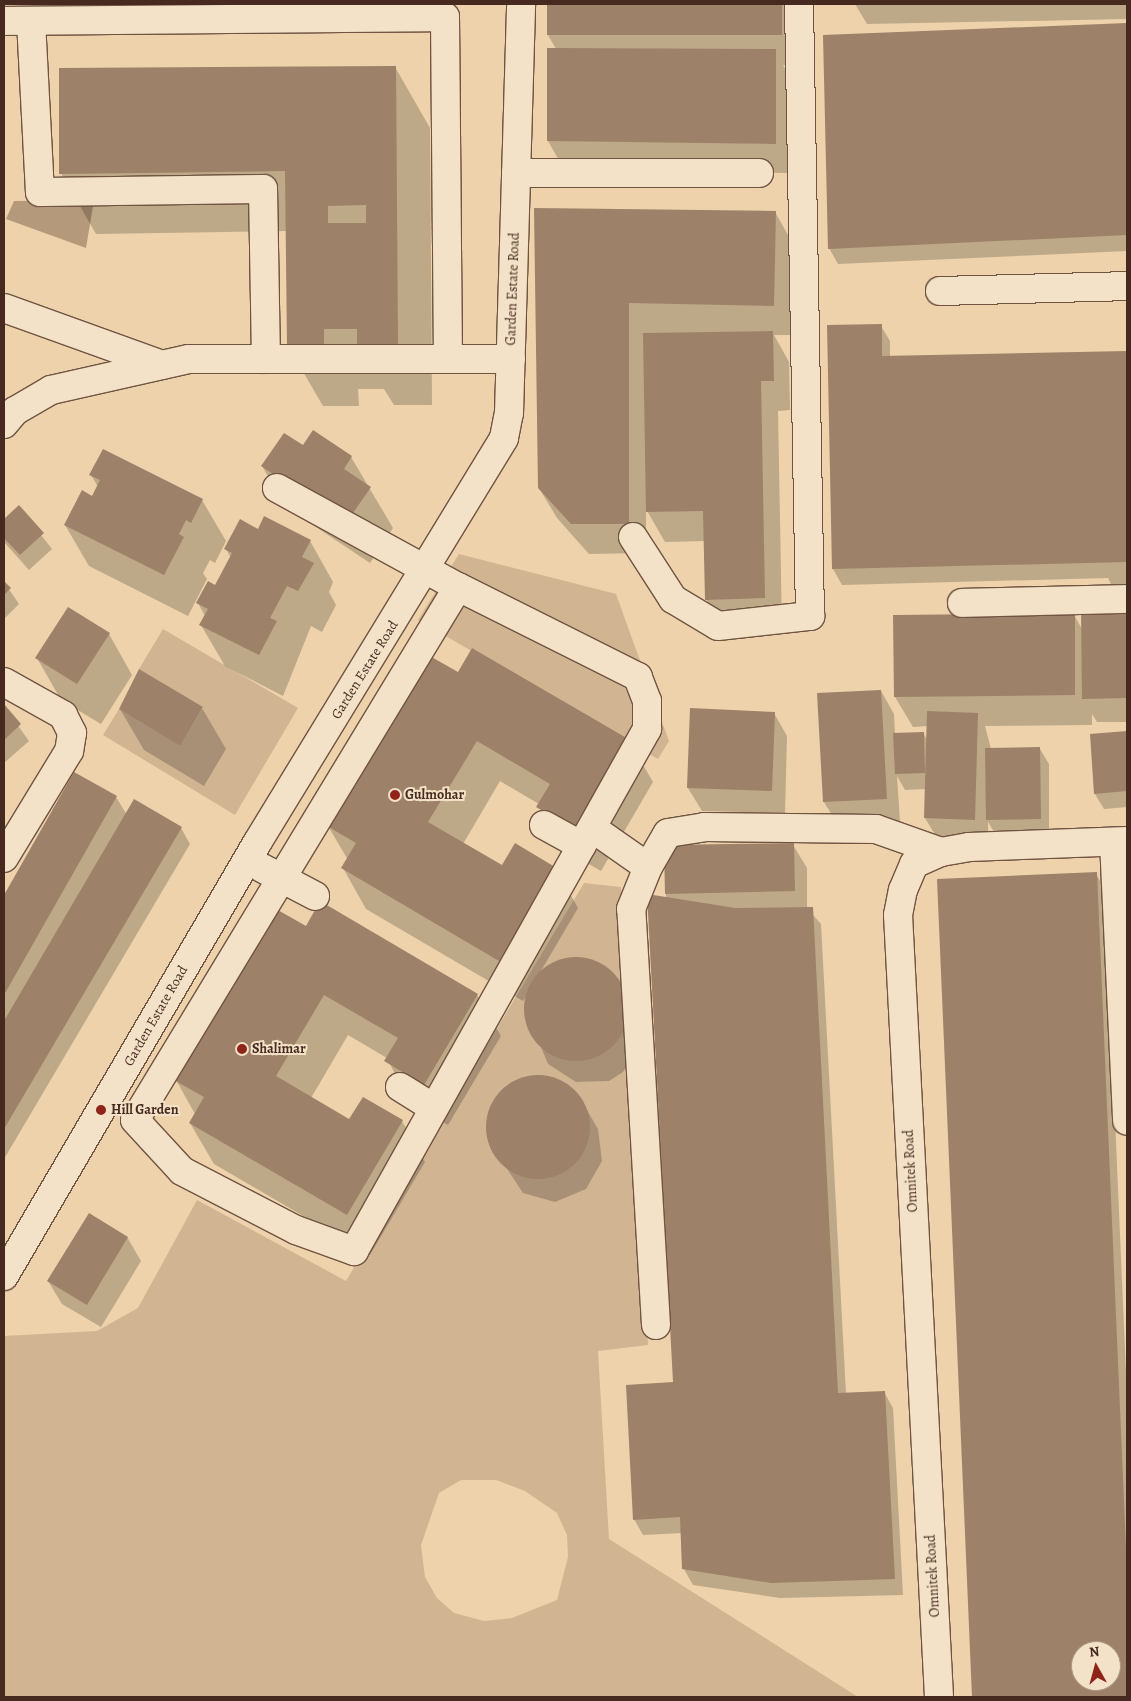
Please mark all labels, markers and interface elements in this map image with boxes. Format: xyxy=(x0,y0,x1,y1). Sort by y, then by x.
street label: Garden Estate Road xyxy=(503,232,523,346)
street label: Garden Estate Road xyxy=(328,618,402,722)
place label: Gulmohar xyxy=(405,787,464,803)
marker: Gulmohar xyxy=(389,789,401,801)
street label: Garden Estate Road xyxy=(120,963,192,1069)
place label: Shalimar xyxy=(252,1041,306,1057)
marker: Shalimar xyxy=(236,1043,248,1055)
place label: Hill Garden xyxy=(111,1102,179,1118)
marker: Hill Garden xyxy=(95,1104,107,1116)
street label: Omnitek Road xyxy=(900,1129,922,1213)
street label: Omnitek Road xyxy=(922,1534,944,1618)
north arrow xyxy=(1071,1641,1121,1691)
text: N xyxy=(1088,1642,1100,1662)

